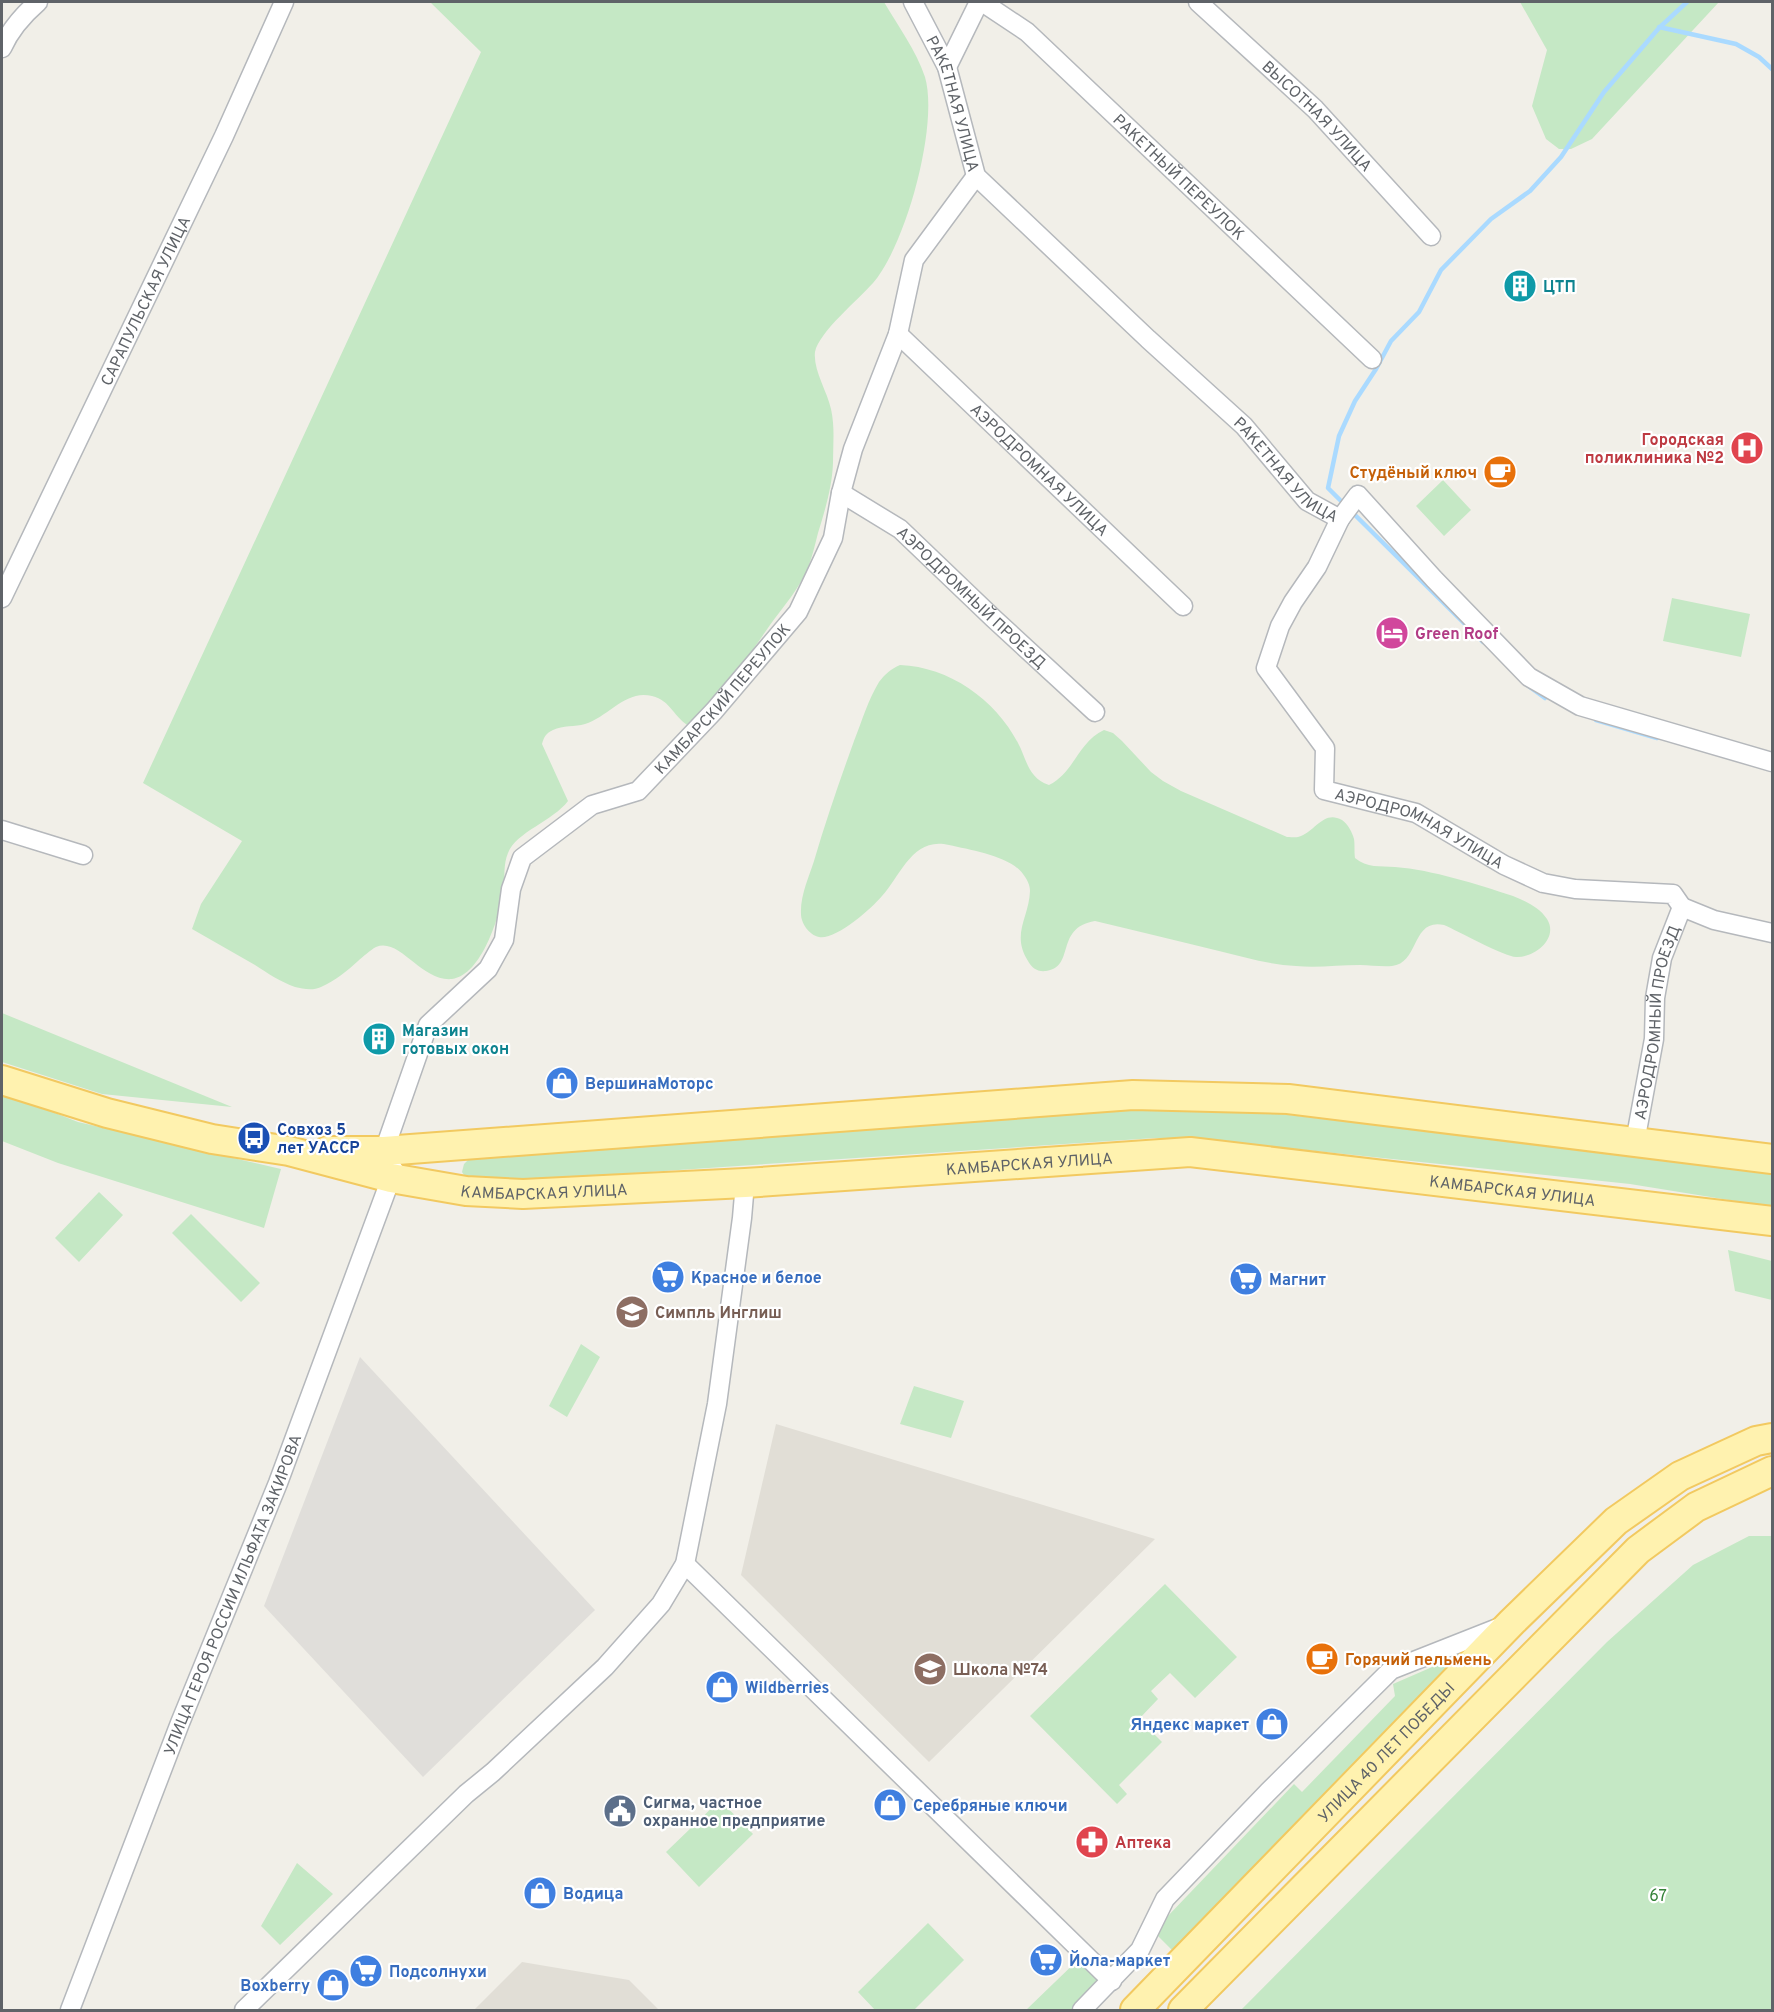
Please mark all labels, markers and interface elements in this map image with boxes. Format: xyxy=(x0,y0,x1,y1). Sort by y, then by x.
street label: РАКЕТНАЯ УЛИЦА xyxy=(920,33,982,174)
street label: ВЫСОТНАЯ УЛИЦА xyxy=(1257,57,1375,177)
street label: РАКЕТНЫЙ ПЕРЕУЛОК xyxy=(1108,111,1248,245)
street label: САРАПУЛЬСКАЯ УЛИЦА xyxy=(97,213,196,390)
building icon: ЦТП xyxy=(1502,268,1538,304)
place label: ЦТП xyxy=(1543,278,1576,298)
street label: АЭРОДРОМНАЯ УЛИЦА xyxy=(965,400,1112,541)
street label: РАКЕТНАЯ УЛИЦА xyxy=(1229,414,1341,528)
hospital icon: Городская поликлиника №2 xyxy=(1729,430,1765,466)
place label: Городская поликлиника №2 xyxy=(1585,431,1724,469)
cafe icon: Студёный ключ xyxy=(1482,454,1518,490)
place label: Студёный ключ xyxy=(1350,464,1477,484)
street label: АЭРОДРОМНЫЙ ПРОЕЗД xyxy=(892,523,1049,674)
hotel icon: Green Roof xyxy=(1374,615,1410,651)
street label: КАМБАРСКИЙ ПЕРЕУЛОК xyxy=(651,620,796,779)
place label: Green Roof xyxy=(1415,625,1498,645)
street label: АЭРОДРОМНАЯ УЛИЦА xyxy=(1332,785,1507,874)
street label: АЭРОДРОМНЫЙ ПРОЕЗД xyxy=(1631,923,1686,1122)
building icon: Магазин готовых окон xyxy=(361,1021,397,1057)
place label: Магазин готовых окон xyxy=(402,1022,509,1060)
shop icon: ВершинаМоторс xyxy=(544,1065,580,1101)
place label: ВершинаМоторс xyxy=(585,1075,714,1095)
bus stop icon: Совхоз 5 лет УАССР xyxy=(236,1120,272,1156)
place label: Совхоз 5 лет УАССР xyxy=(277,1121,360,1159)
street label: КАМБАРСКАЯ УЛИЦА xyxy=(945,1149,1114,1181)
street label: КАМБАРСКАЯ УЛИЦА xyxy=(1428,1172,1597,1212)
street label: КАМБАРСКАЯ УЛИЦА xyxy=(459,1181,628,1206)
supermarket icon: Красное и белое xyxy=(650,1259,686,1295)
supermarket icon: Магнит xyxy=(1228,1261,1264,1297)
place label: Красное и белое xyxy=(691,1269,822,1289)
place label: Магнит xyxy=(1269,1271,1326,1291)
school or university icon: Симпль Инглиш xyxy=(614,1294,650,1330)
place label: Симпль Инглиш xyxy=(655,1304,782,1324)
street label: УЛИЦА ГЕРОЯ РОССИИ ИЛЬФАТА ЗАКИРОВА xyxy=(161,1432,307,1758)
cafe icon: Горячий пельмень xyxy=(1304,1641,1340,1677)
school or university icon: Школа №74 xyxy=(912,1651,948,1687)
place label: Горячий пельмень xyxy=(1345,1651,1492,1671)
place label: Школа №74 xyxy=(953,1661,1048,1681)
shop icon: Wildberries xyxy=(704,1669,740,1705)
place label: Wildberries xyxy=(745,1679,830,1699)
street label: УЛИЦА 40 ЛЕТ ПОБЕДЫ xyxy=(1315,1679,1460,1828)
shop icon: Яндекс маркет xyxy=(1254,1706,1290,1742)
place label: Яндекс маркет xyxy=(1130,1716,1249,1736)
shop icon: Серебряные ключи xyxy=(872,1787,908,1823)
public building icon: Сигма, частное охранное предприятие xyxy=(602,1793,638,1829)
place label: Сигма, частное охранное предприятие xyxy=(643,1794,825,1832)
place label: Серебряные ключи xyxy=(913,1797,1068,1817)
pharmacy icon: Аптека xyxy=(1074,1824,1110,1860)
place label: Аптека xyxy=(1115,1834,1171,1854)
shop icon: Водица xyxy=(522,1875,558,1911)
place label: Водица xyxy=(563,1885,623,1905)
park label: 67 xyxy=(1649,1887,1667,1907)
supermarket icon: Йола-маркет xyxy=(1028,1942,1064,1978)
place label: Йола-маркет xyxy=(1069,1950,1171,1972)
supermarket icon: Подсолнухи xyxy=(348,1953,384,1989)
place label: Подсолнухи xyxy=(389,1963,487,1983)
shop icon: Boxberry xyxy=(315,1967,351,2003)
place label: Boxberry xyxy=(240,1977,310,1997)

